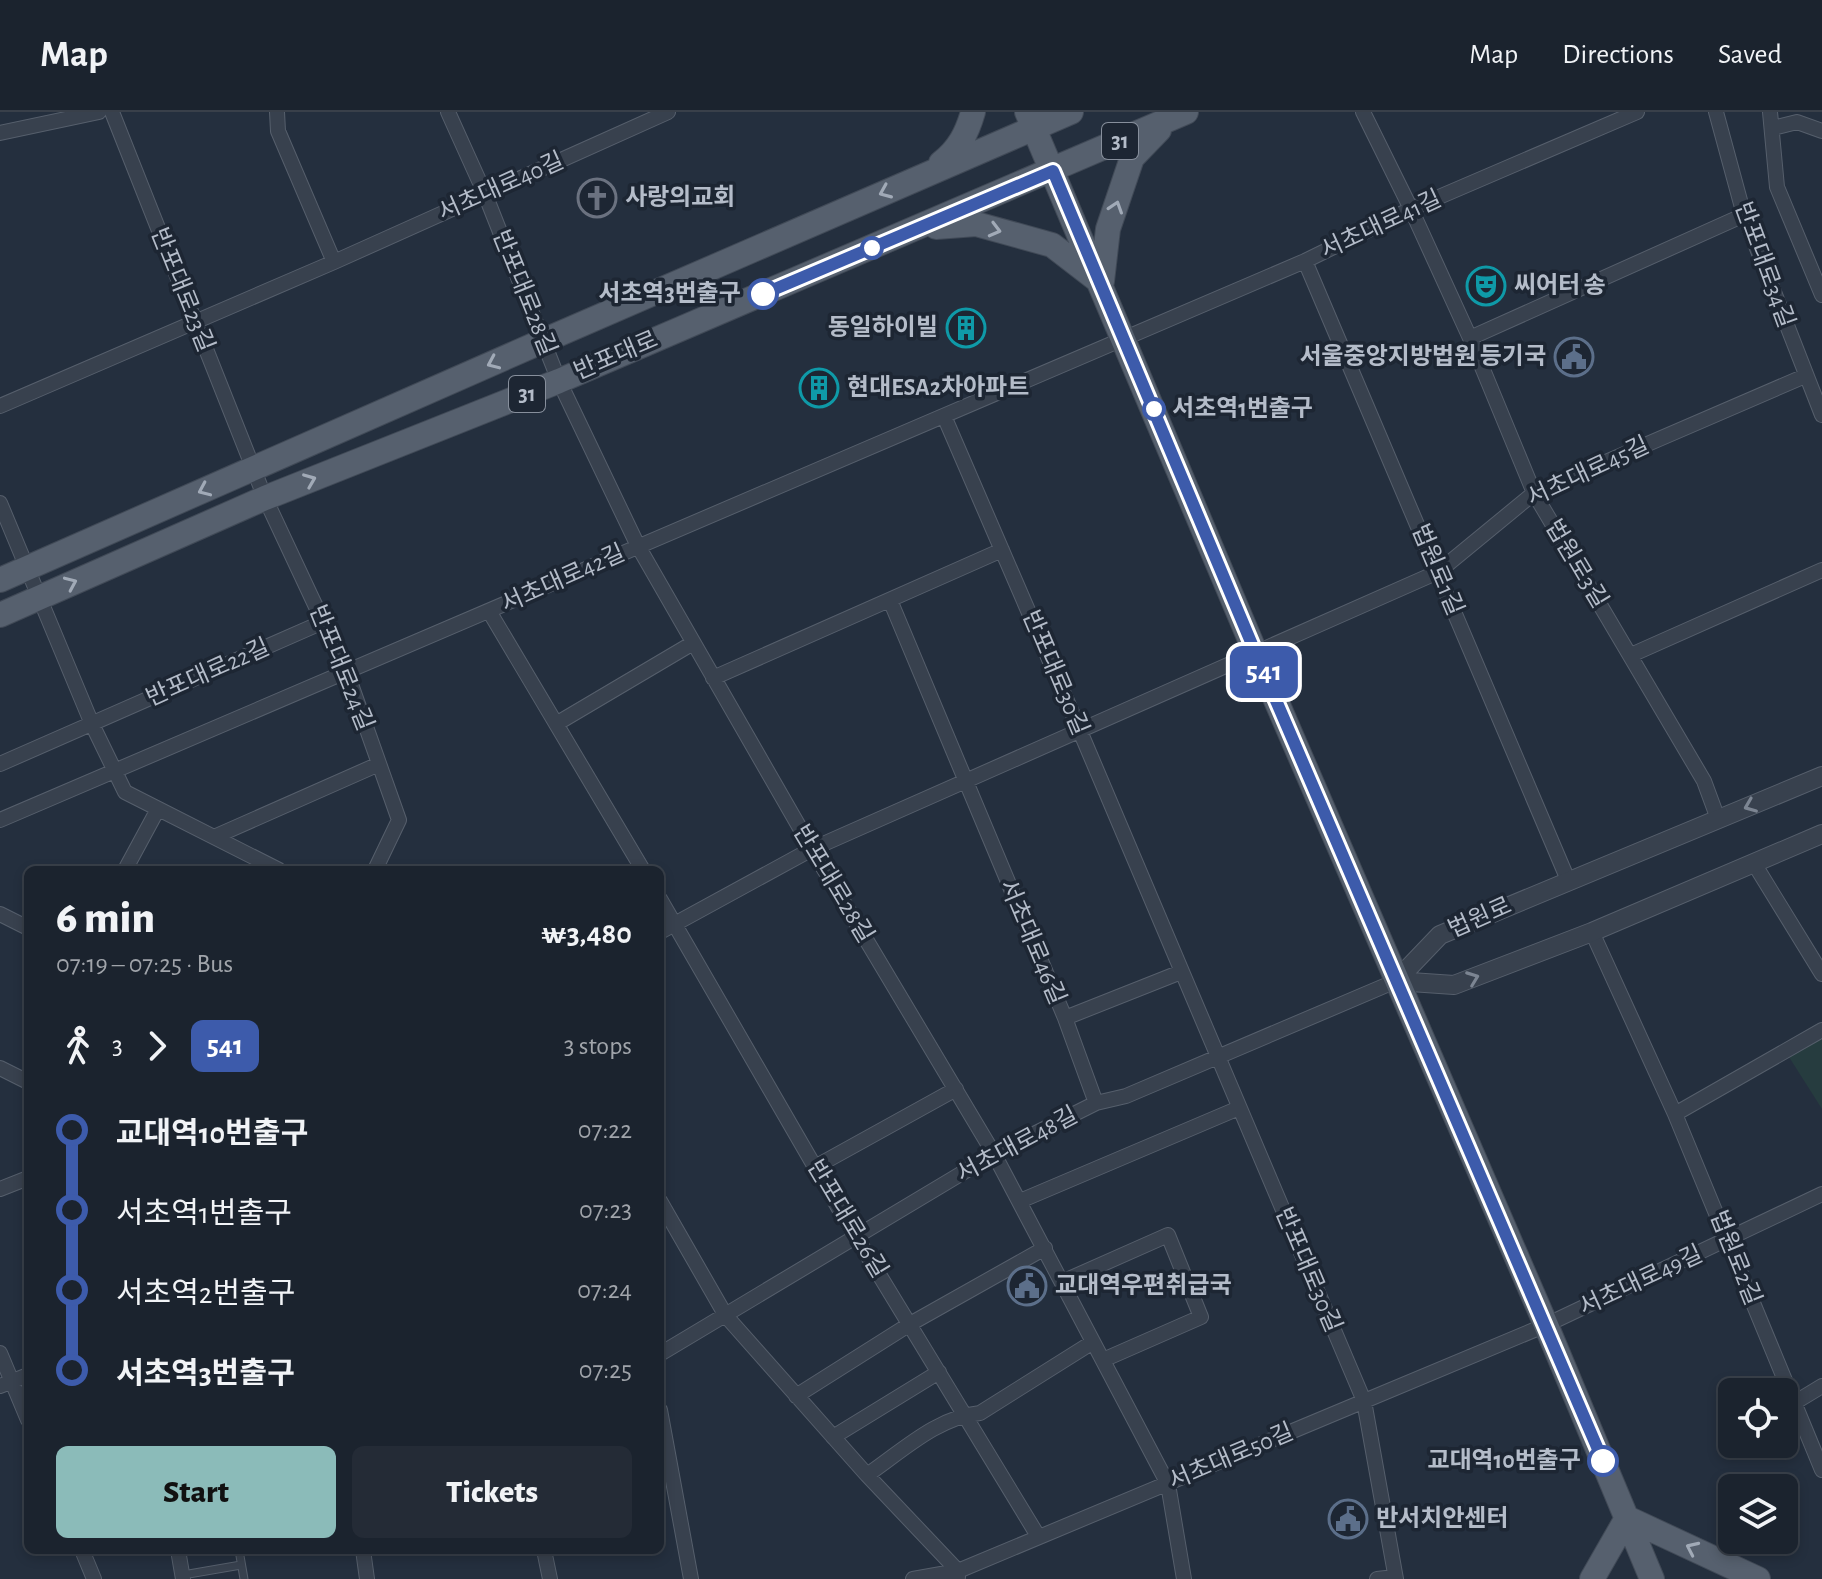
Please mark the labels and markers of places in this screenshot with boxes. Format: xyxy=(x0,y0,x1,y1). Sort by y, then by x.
church icon: 사랑의교회 xyxy=(576,177,618,219)
place label: 사랑의교회 xyxy=(625,184,735,210)
unlabelled marker xyxy=(861,237,883,259)
theatre icon: 씨어터 송 xyxy=(1465,265,1507,307)
place label: 씨어터 송 xyxy=(1514,272,1606,298)
marker: 서초역3번출구 xyxy=(748,279,778,309)
place label: 서초역3번출구 xyxy=(598,280,741,306)
building icon: 동일하이빌 xyxy=(945,307,987,349)
place label: 동일하이빌 xyxy=(828,314,938,340)
public building icon: 서울중앙지방법원 등기국 xyxy=(1553,336,1595,378)
place label: 서울중앙지방법원 등기국 xyxy=(1299,343,1546,369)
building icon: 현대ESA2차아파트 xyxy=(798,367,840,409)
place label: 현대ESA2차아파트 xyxy=(847,374,1029,400)
place label: 서초역1번출구 xyxy=(1172,395,1313,421)
marker: 서초역1번출구 xyxy=(1143,398,1165,420)
public building icon: 교대역우편취급국 xyxy=(1006,1265,1048,1307)
place label: 교대역우편취급국 xyxy=(1055,1272,1232,1298)
marker: 교대역10번출구 xyxy=(1588,1446,1618,1476)
place label: 교대역10번출구 xyxy=(1427,1447,1581,1473)
public building icon: 반서치안센터 xyxy=(1327,1498,1369,1540)
place label: 반서치안센터 xyxy=(1376,1505,1508,1531)

